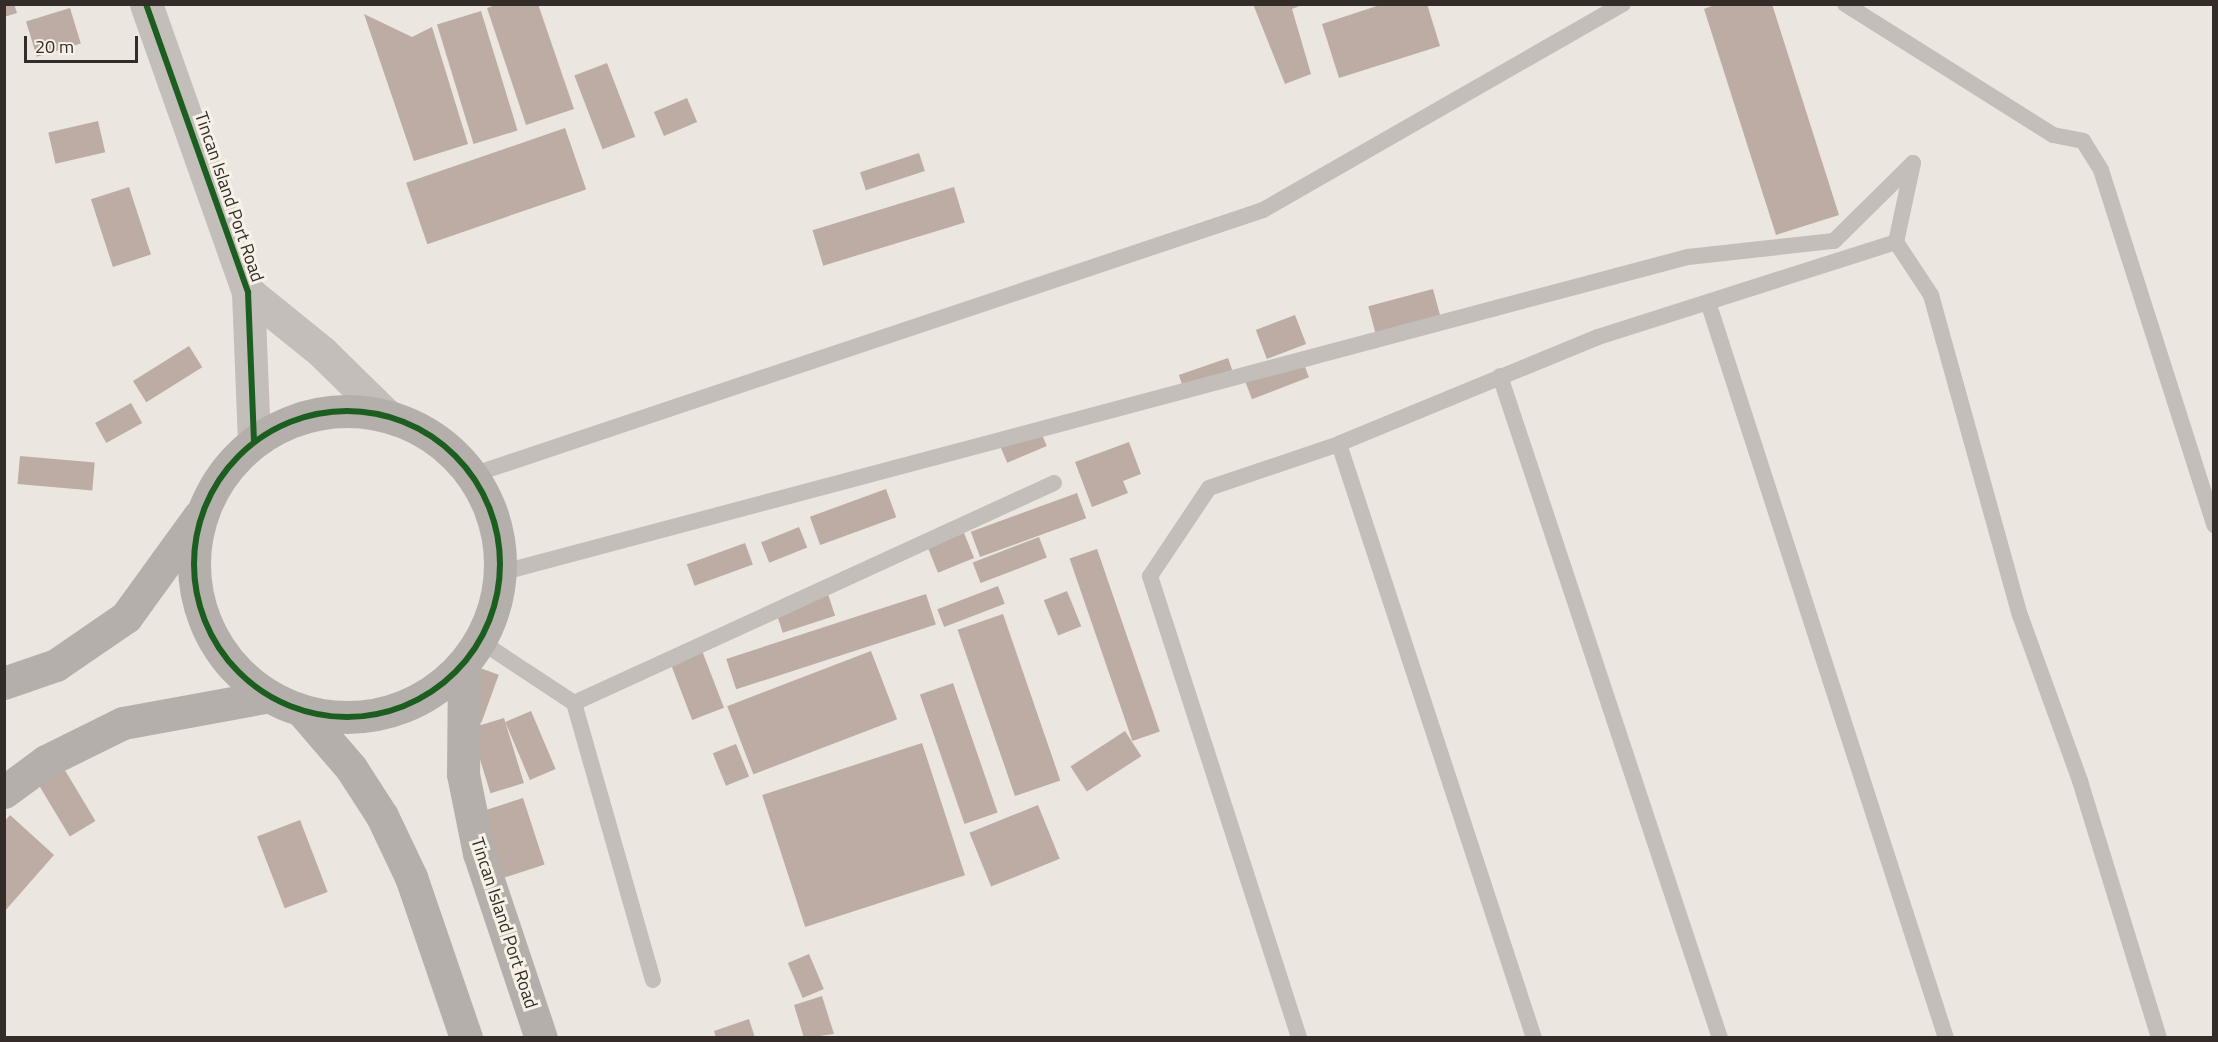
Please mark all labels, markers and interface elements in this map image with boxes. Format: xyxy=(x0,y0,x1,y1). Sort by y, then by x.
scale bar xyxy=(27,24,141,62)
text: 20 m xyxy=(35,33,74,60)
street label: Tincan Island Port Road xyxy=(190,109,268,285)
street label: Tincan Island Port Road xyxy=(466,835,542,1011)

